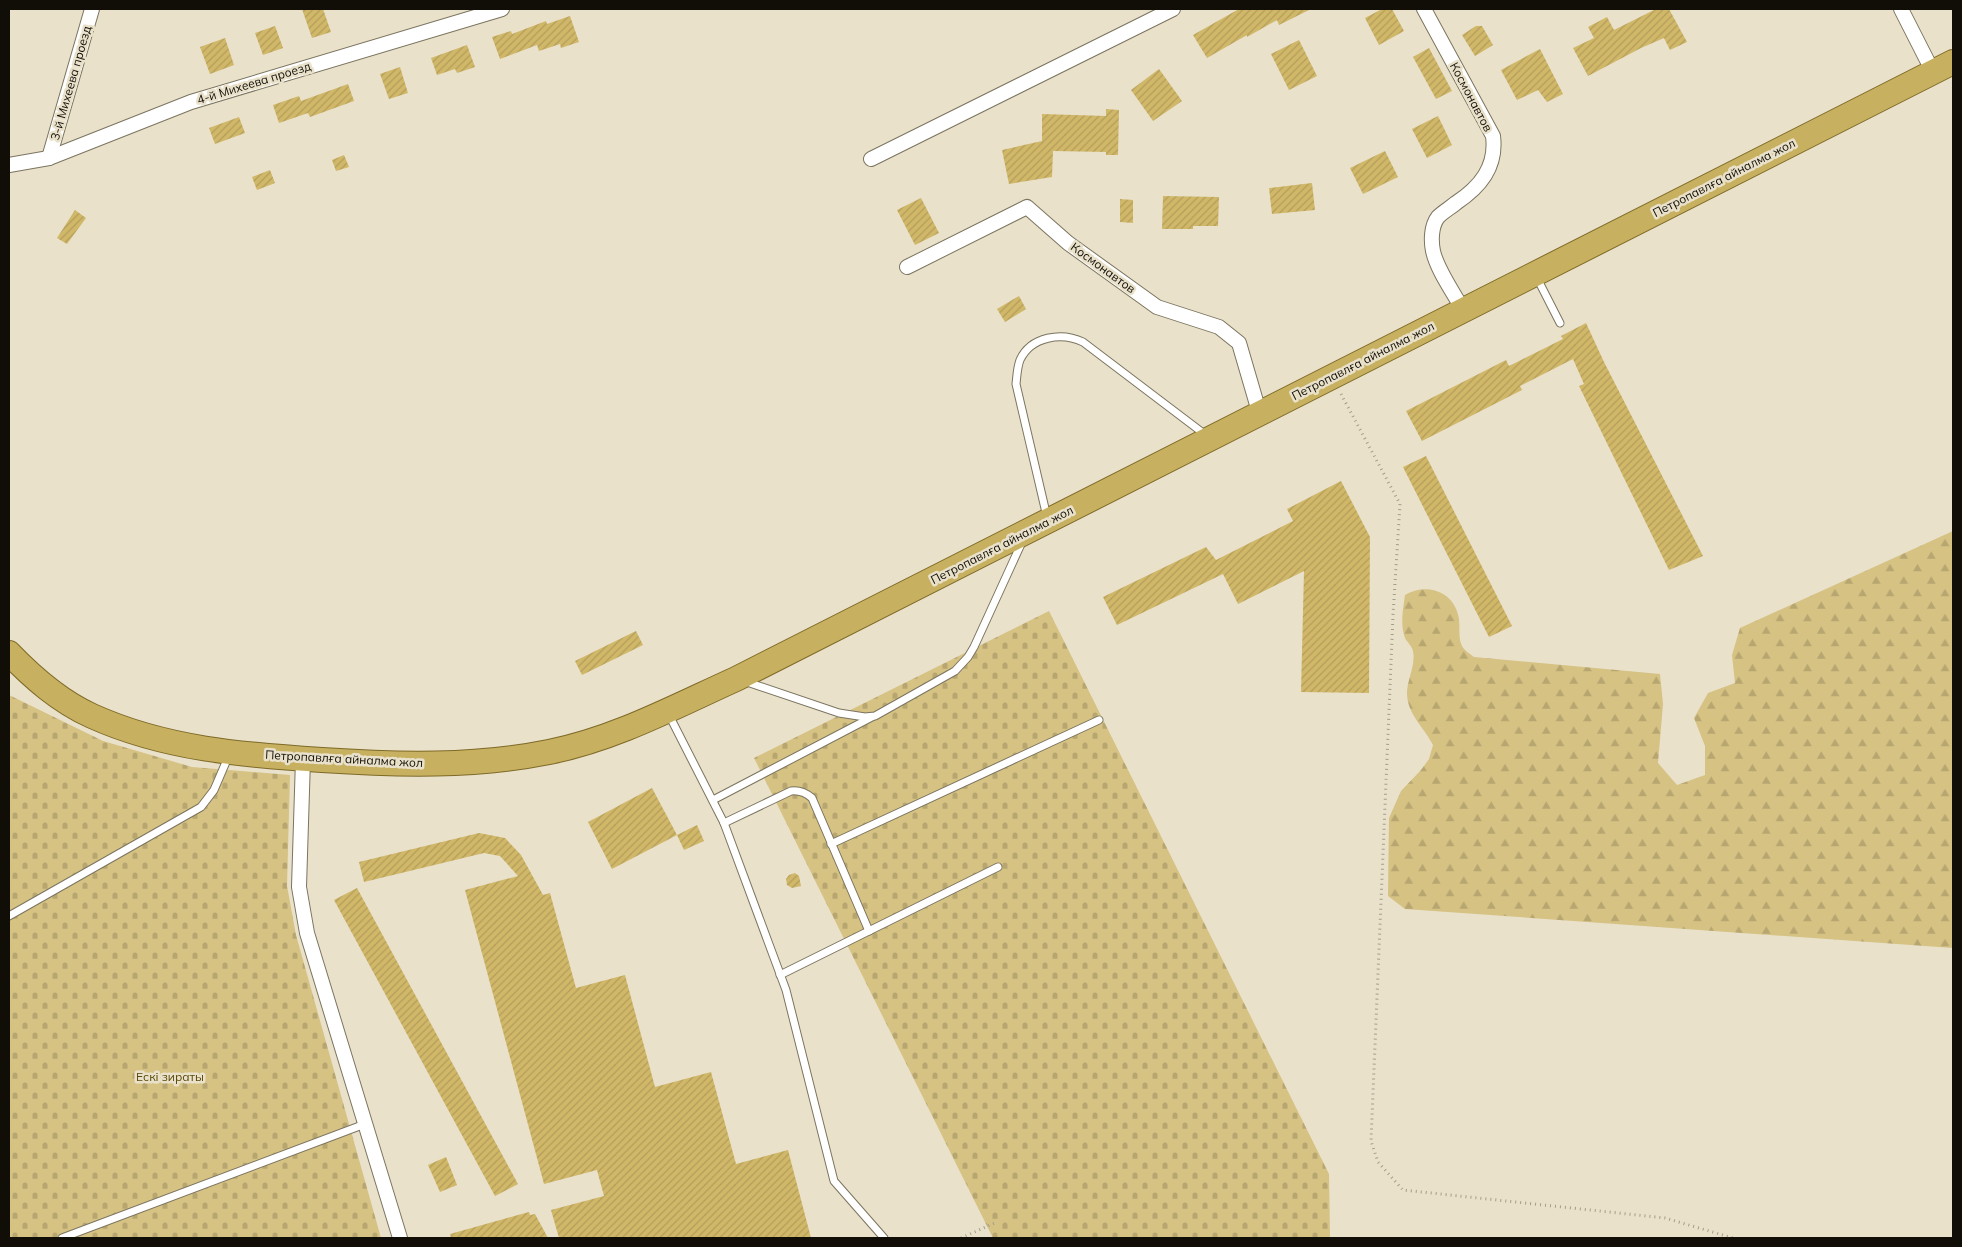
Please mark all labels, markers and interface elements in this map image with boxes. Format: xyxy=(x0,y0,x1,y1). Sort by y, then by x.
street label: 3-й Михеева проезд xyxy=(47,24,94,142)
street label: 4-й Михеева проезд xyxy=(195,58,313,107)
street label: Космонавтов xyxy=(1447,60,1496,134)
street label: Петропавлға айналма жол xyxy=(1650,135,1798,220)
street label: Космонавтов xyxy=(1068,239,1139,296)
street label: Петропавлға айналма жол xyxy=(1289,318,1437,403)
street label: Петропавлға айналма жол xyxy=(928,502,1076,587)
street label: Петропавлға айналма жол xyxy=(265,747,423,770)
park label: Ескі зираты xyxy=(136,1069,204,1084)

